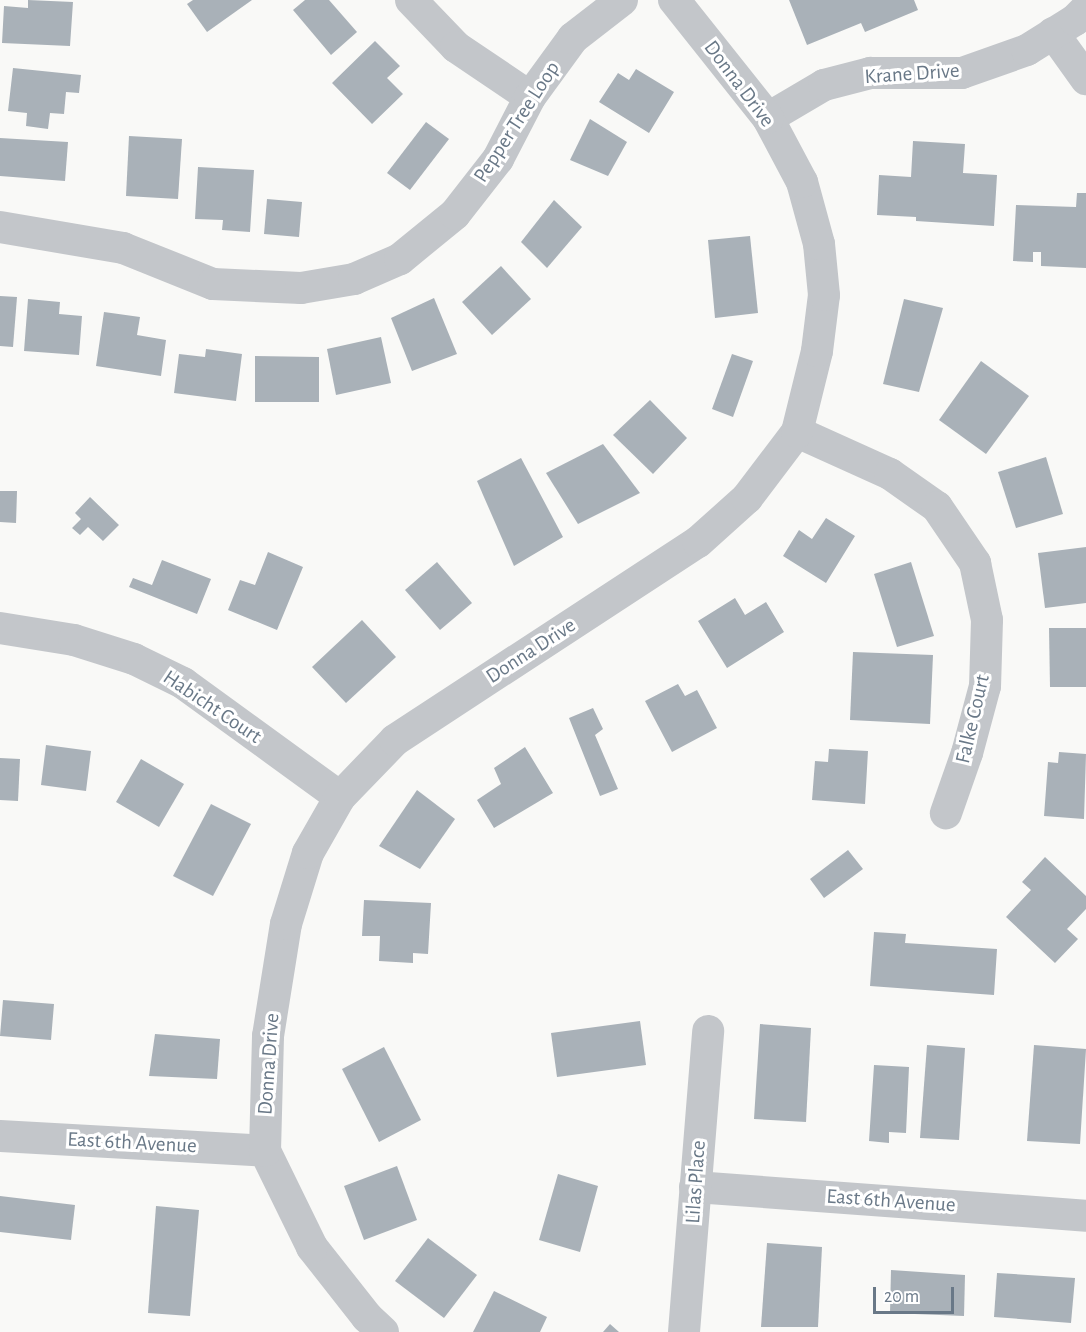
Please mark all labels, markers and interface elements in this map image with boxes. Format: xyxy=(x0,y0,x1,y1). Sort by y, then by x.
street label: Donna Drive xyxy=(698,36,780,132)
street label: Pepper Tree Loop xyxy=(468,57,566,187)
street label: Krane Drive xyxy=(864,58,960,90)
street label: Donna Drive xyxy=(481,613,581,689)
street label: Habicht Court xyxy=(158,665,266,749)
street label: Falke Court xyxy=(951,672,995,766)
street label: Donna Drive xyxy=(253,1012,285,1116)
street label: East 6th Avenue xyxy=(67,1127,197,1159)
street label: Lilas Place xyxy=(681,1139,711,1225)
street label: East 6th Avenue xyxy=(826,1184,956,1218)
scale bar xyxy=(876,1275,957,1313)
text: 20 m xyxy=(884,1288,919,1306)

